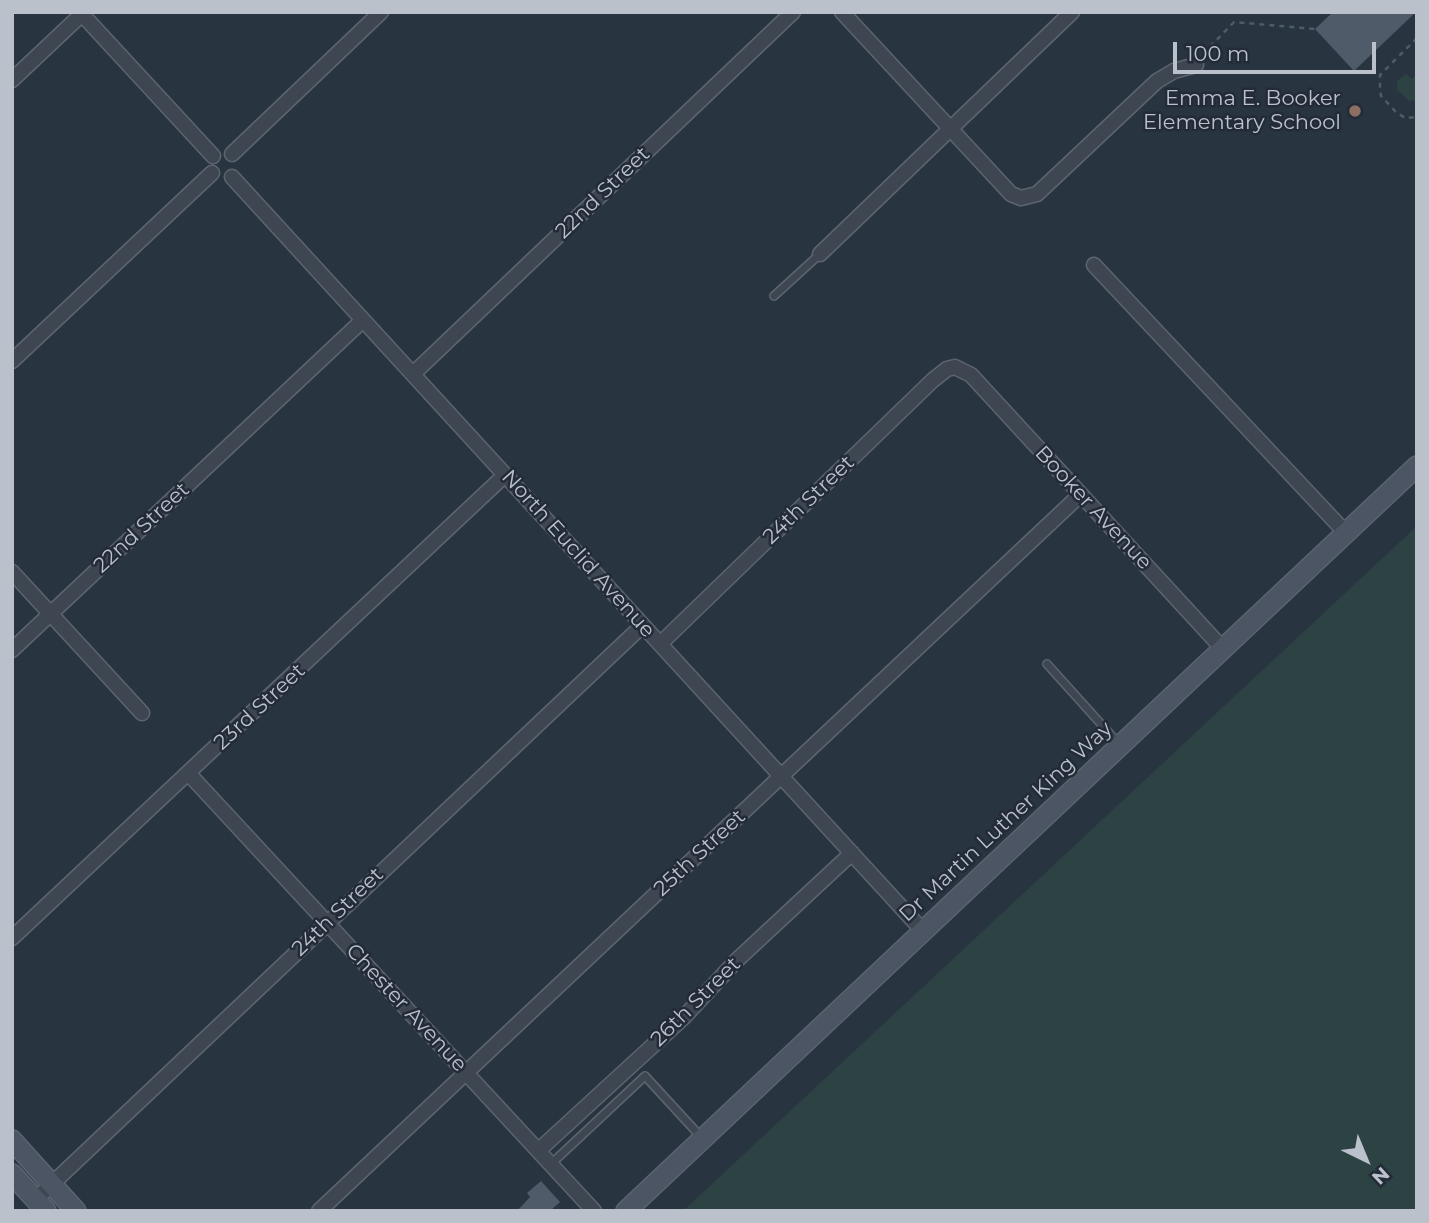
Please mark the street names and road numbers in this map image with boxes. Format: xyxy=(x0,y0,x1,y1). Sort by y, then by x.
street label: 22nd Street xyxy=(551,142,655,244)
street label: Booker Avenue xyxy=(1029,441,1157,575)
street label: 24th Street xyxy=(758,450,860,550)
street label: North Euclid Avenue xyxy=(496,465,660,643)
street label: 22nd Street xyxy=(89,477,195,579)
street label: 23rd Street xyxy=(209,659,311,755)
street label: Dr Martin Luther King Way xyxy=(894,717,1118,927)
street label: 25th Street xyxy=(649,804,751,902)
street label: 24th Street xyxy=(287,862,389,962)
street label: Chester Avenue xyxy=(340,939,472,1077)
street label: 26th Street xyxy=(646,952,746,1052)

